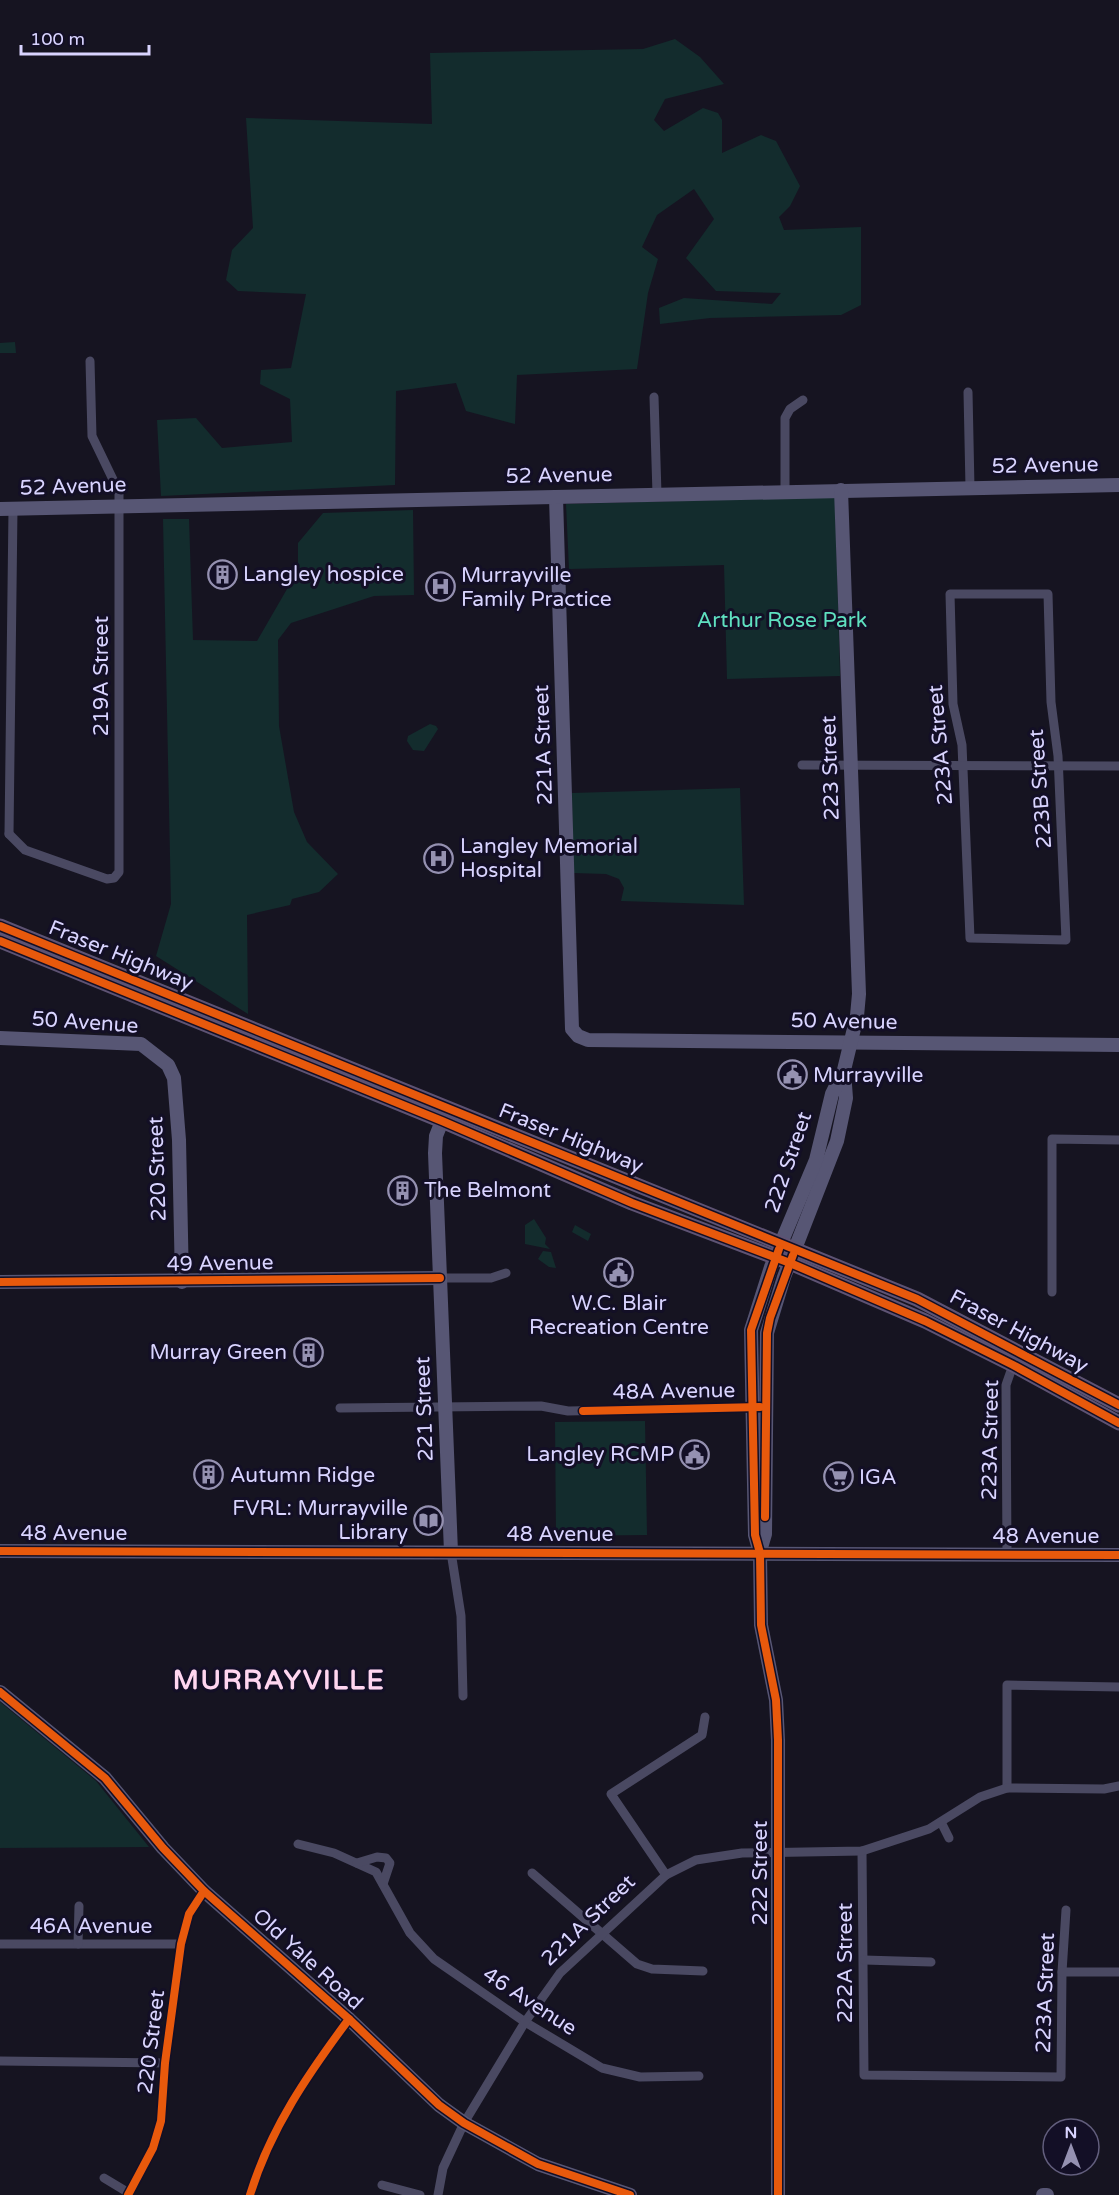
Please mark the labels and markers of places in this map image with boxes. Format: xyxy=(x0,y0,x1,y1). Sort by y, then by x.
building icon: Langley hospice xyxy=(206,558,238,590)
place label: Langley hospice xyxy=(243,562,404,587)
place label: Murrayville Family Practice xyxy=(461,563,612,612)
hospital icon: Murrayville Family Practice xyxy=(424,571,456,603)
place label: Langley Memorial Hospital xyxy=(460,834,638,883)
hospital icon: Langley Memorial Hospital xyxy=(423,842,455,874)
public building icon: Murrayville xyxy=(776,1059,808,1091)
place label: Murrayville xyxy=(813,1063,924,1088)
building icon: The Belmont xyxy=(387,1174,419,1206)
place label: The Belmont xyxy=(424,1178,551,1203)
public building icon: W.C. Blair Recreation Centre xyxy=(603,1256,635,1288)
place label: W.C. Blair Recreation Centre xyxy=(529,1291,709,1340)
building icon: Murray Green xyxy=(292,1336,324,1368)
place label: Murray Green xyxy=(150,1340,287,1365)
public building icon: Langley RCMP xyxy=(679,1438,711,1470)
place label: Langley RCMP xyxy=(526,1442,674,1467)
building icon: Autumn Ridge xyxy=(193,1459,225,1491)
supermarket icon: IGA xyxy=(822,1461,854,1493)
place label: Autumn Ridge xyxy=(230,1463,375,1488)
place label: IGA xyxy=(859,1465,897,1490)
place label: FVRL: Murrayville Library xyxy=(232,1496,408,1545)
library icon: FVRL: Murrayville Library xyxy=(413,1504,445,1536)

